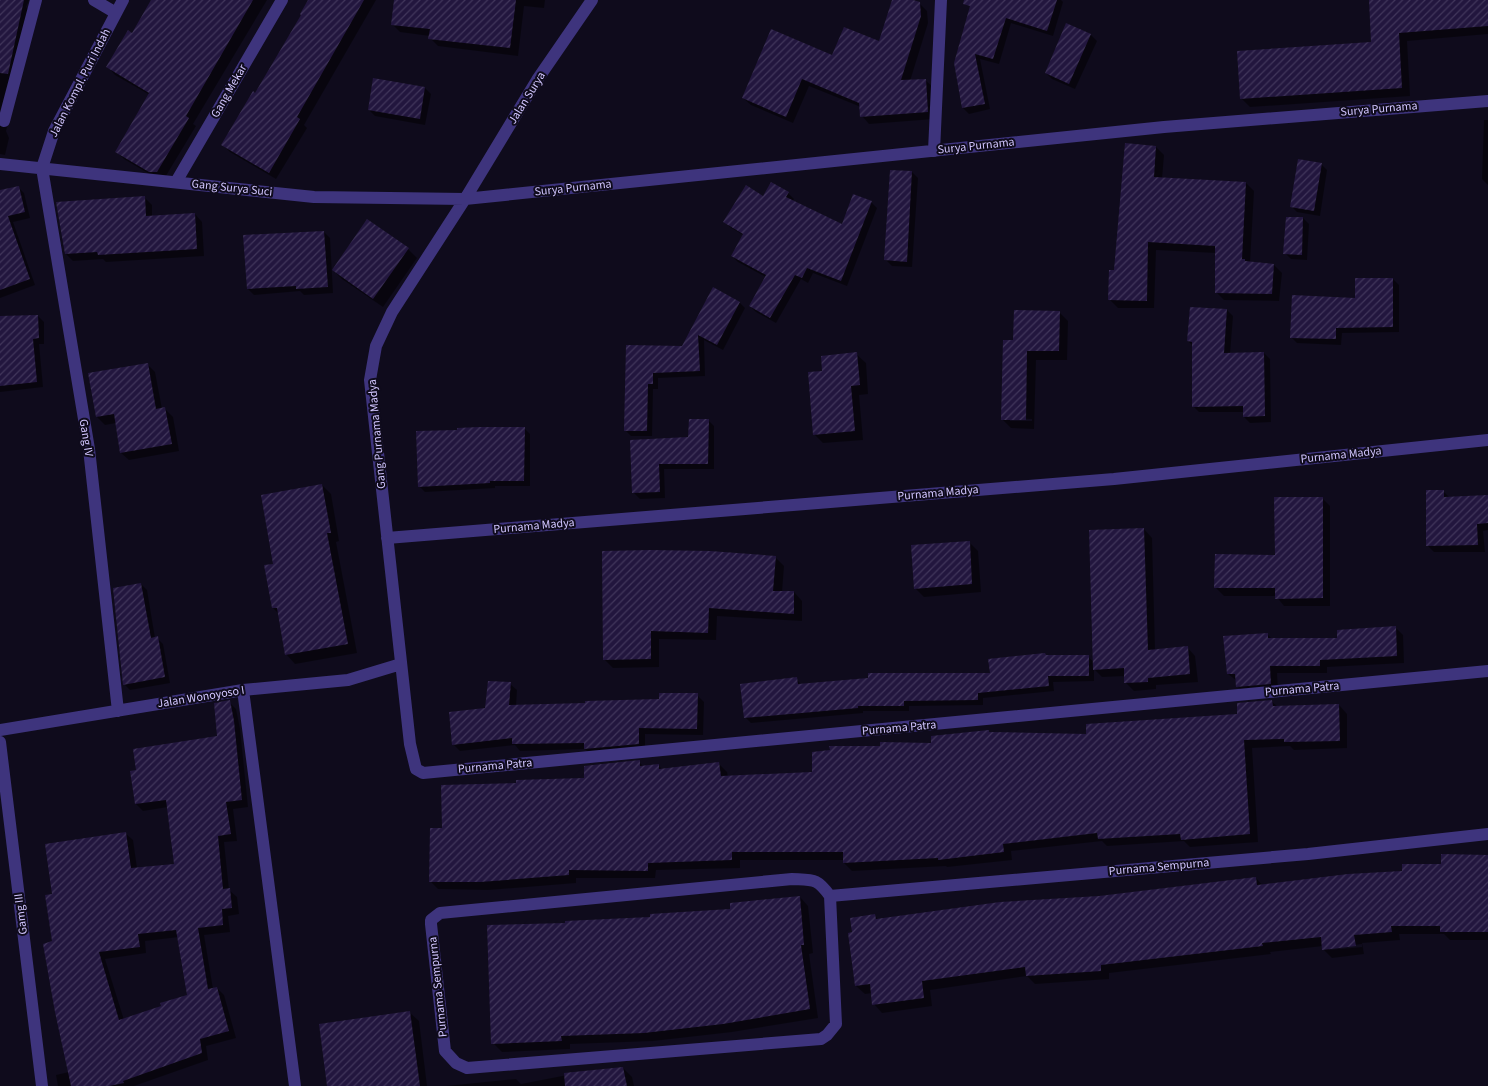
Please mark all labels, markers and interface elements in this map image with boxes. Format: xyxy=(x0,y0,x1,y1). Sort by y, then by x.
street label: Jalan Kompl. Puri Indah xyxy=(45,26,115,140)
street label: Gang Mekar xyxy=(207,60,252,121)
street label: Jalan Surya xyxy=(504,69,550,127)
street label: Surya Purnama xyxy=(1340,97,1418,121)
street label: Surya Purnama xyxy=(937,134,1015,158)
street label: Gang Surya Suci xyxy=(191,175,273,201)
street label: Surya Purnama xyxy=(534,176,612,200)
street label: Gang Purnama Madya xyxy=(364,379,390,489)
street label: Gang IV xyxy=(75,418,97,459)
street label: Purnama Madya xyxy=(1300,442,1382,468)
street label: Purnama Madya xyxy=(897,481,979,505)
street label: Purnama Madya xyxy=(493,514,575,538)
street label: Purnama Patra xyxy=(1264,677,1340,701)
street label: Jalan Wonoyoso I xyxy=(156,682,246,712)
street label: Purnama Patra xyxy=(861,716,937,740)
street label: Purnama Patra xyxy=(457,754,533,778)
street label: Purnama Sempurna xyxy=(1108,854,1210,880)
street label: Gamg III xyxy=(10,892,32,936)
street label: Purnama Sempurna xyxy=(424,936,452,1038)

